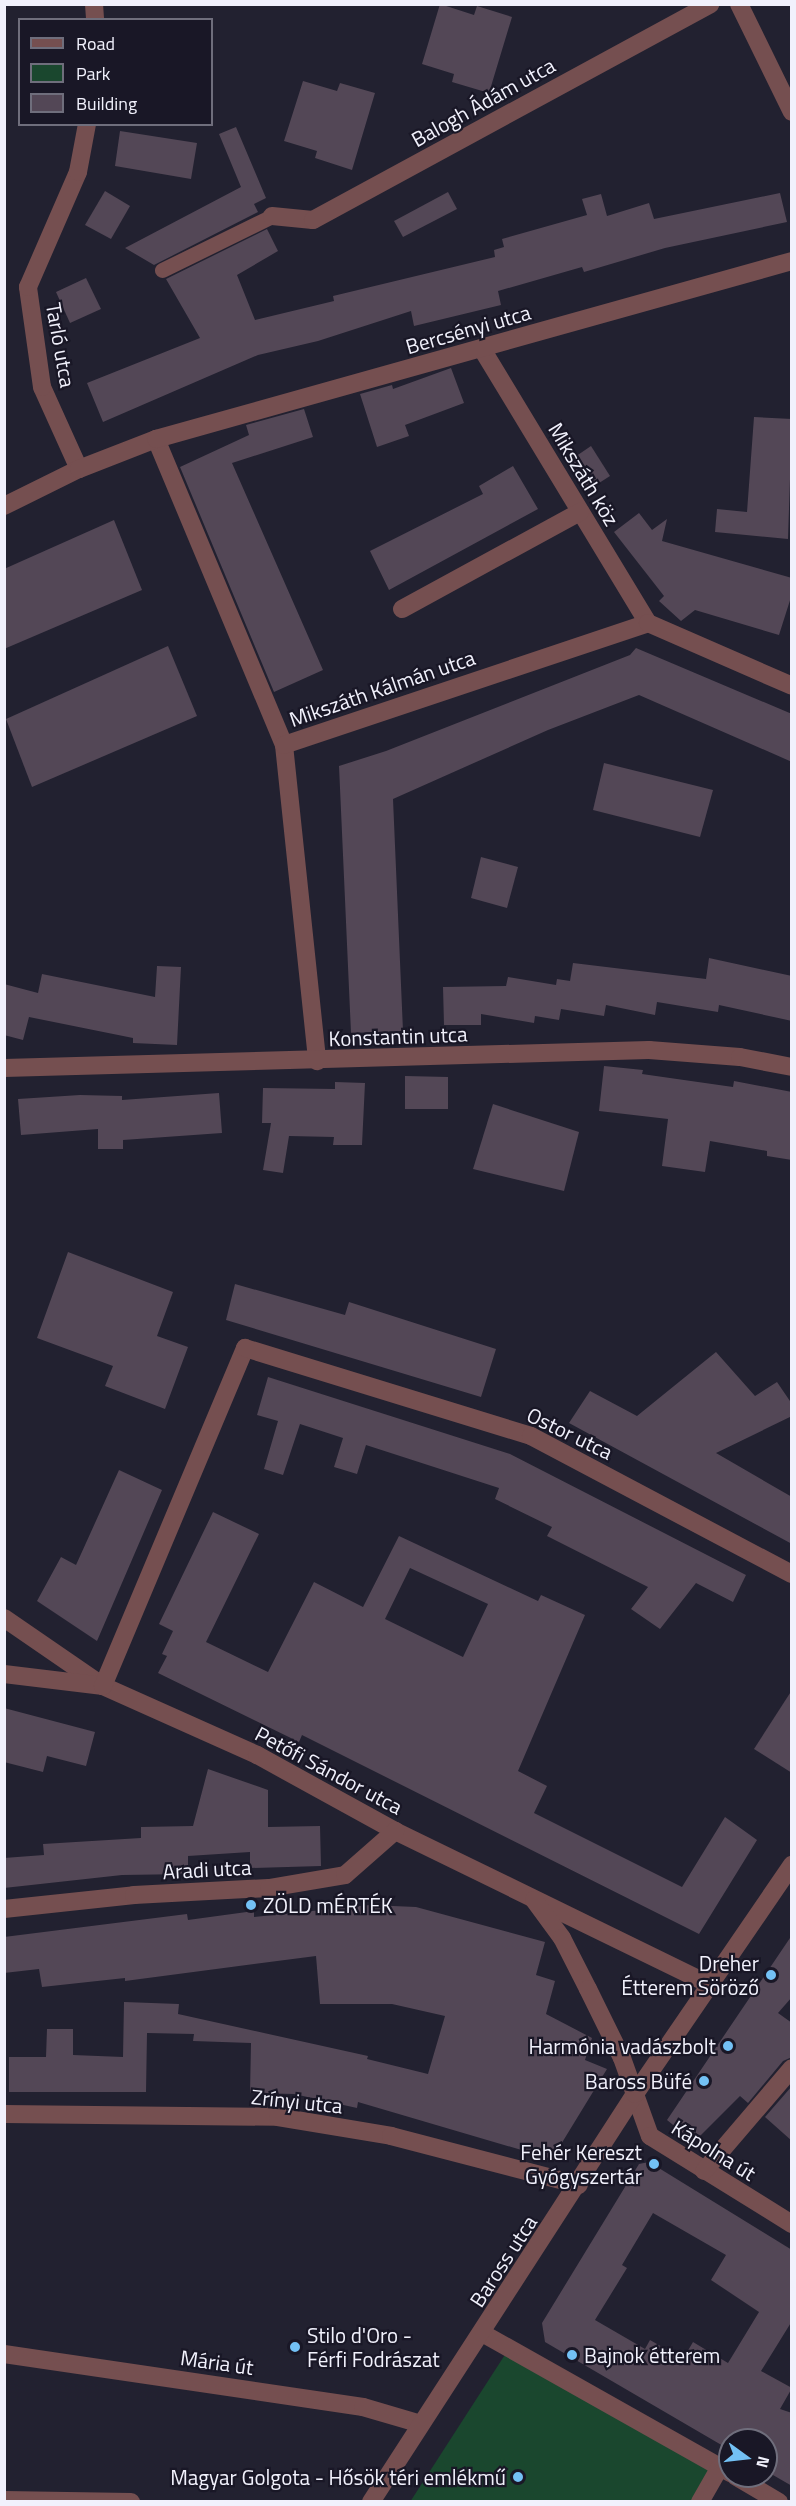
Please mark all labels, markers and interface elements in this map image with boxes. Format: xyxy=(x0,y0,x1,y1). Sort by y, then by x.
legend xyxy=(18,18,213,126)
text: Road xyxy=(76,30,115,57)
street label: Balogh Ádám utca xyxy=(407,52,559,152)
text: Park xyxy=(76,60,110,87)
text: Building xyxy=(76,90,137,117)
street label: Bercsényi utca xyxy=(403,299,533,359)
street label: Tarló utca xyxy=(41,301,81,389)
street label: Mikszáth köz xyxy=(543,418,625,530)
street label: Mikszáth Kálmán utca xyxy=(286,644,478,732)
street label: Konstantin utca xyxy=(328,1021,468,1051)
street label: Ostor utca xyxy=(523,1401,617,1465)
street label: Petőfi Sándor utca xyxy=(251,1721,407,1819)
street label: Aradi utca xyxy=(162,1854,252,1884)
place label: ZÖLD mÉRTÉK xyxy=(263,1892,393,1918)
marker: ZÖLD mÉRTÉK xyxy=(244,1898,258,1912)
place label: Dreher Étterem Söröző xyxy=(621,1950,759,2000)
marker: Dreher Étterem Söröző xyxy=(764,1968,778,1982)
place label: Harmónia vadászbolt xyxy=(529,2033,716,2059)
marker: Harmónia vadászbolt xyxy=(721,2039,735,2053)
place label: Baross Büfé xyxy=(585,2068,692,2094)
marker: Baross Büfé xyxy=(697,2074,711,2088)
street label: Zrínyi utca xyxy=(250,2084,344,2118)
street label: Kápolna út xyxy=(667,2114,761,2186)
place label: Fehér Kereszt Gyógyszertár xyxy=(520,2139,642,2189)
marker: Fehér Kereszt Gyógyszertár xyxy=(647,2157,661,2171)
street label: Baross utca xyxy=(464,2211,542,2311)
place label: Stilo d'Oro - Férfi Fodrászat xyxy=(307,2322,440,2372)
marker: Stilo d'Oro - Férfi Fodrászat xyxy=(288,2340,302,2354)
place label: Bajnok étterem xyxy=(584,2342,720,2368)
street label: Mária út xyxy=(179,2344,255,2380)
marker: Bajnok étterem xyxy=(565,2348,579,2362)
north arrow xyxy=(718,2428,778,2488)
text: N xyxy=(750,2454,776,2471)
place label: Magyar Golgota - Hősök téri emlékmű xyxy=(170,2464,506,2490)
marker: Magyar Golgota - Hősök téri emlékmű xyxy=(511,2470,525,2484)

